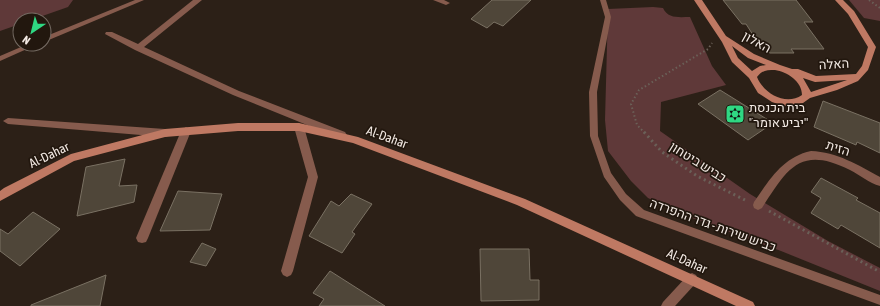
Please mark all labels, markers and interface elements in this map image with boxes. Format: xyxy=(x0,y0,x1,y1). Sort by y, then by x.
north arrow xyxy=(12,12,52,52)
street label: האלון xyxy=(740,28,774,56)
text: N xyxy=(20,33,32,47)
street label: האלה xyxy=(818,56,850,72)
place label: בית הכנסת "יביע אומר" xyxy=(749,100,808,130)
synagogue icon: בית הכנסת "יביע אומר" xyxy=(724,103,746,125)
street label: Al-Dahar xyxy=(364,123,410,151)
street label: הזית xyxy=(824,137,852,159)
street label: Al-Dahar xyxy=(27,139,72,171)
street label: כביש ביטחון xyxy=(667,139,729,185)
street label: כביש שירות - גדר ההפרדה xyxy=(648,195,778,255)
street label: Al-Dahar xyxy=(665,245,710,277)

